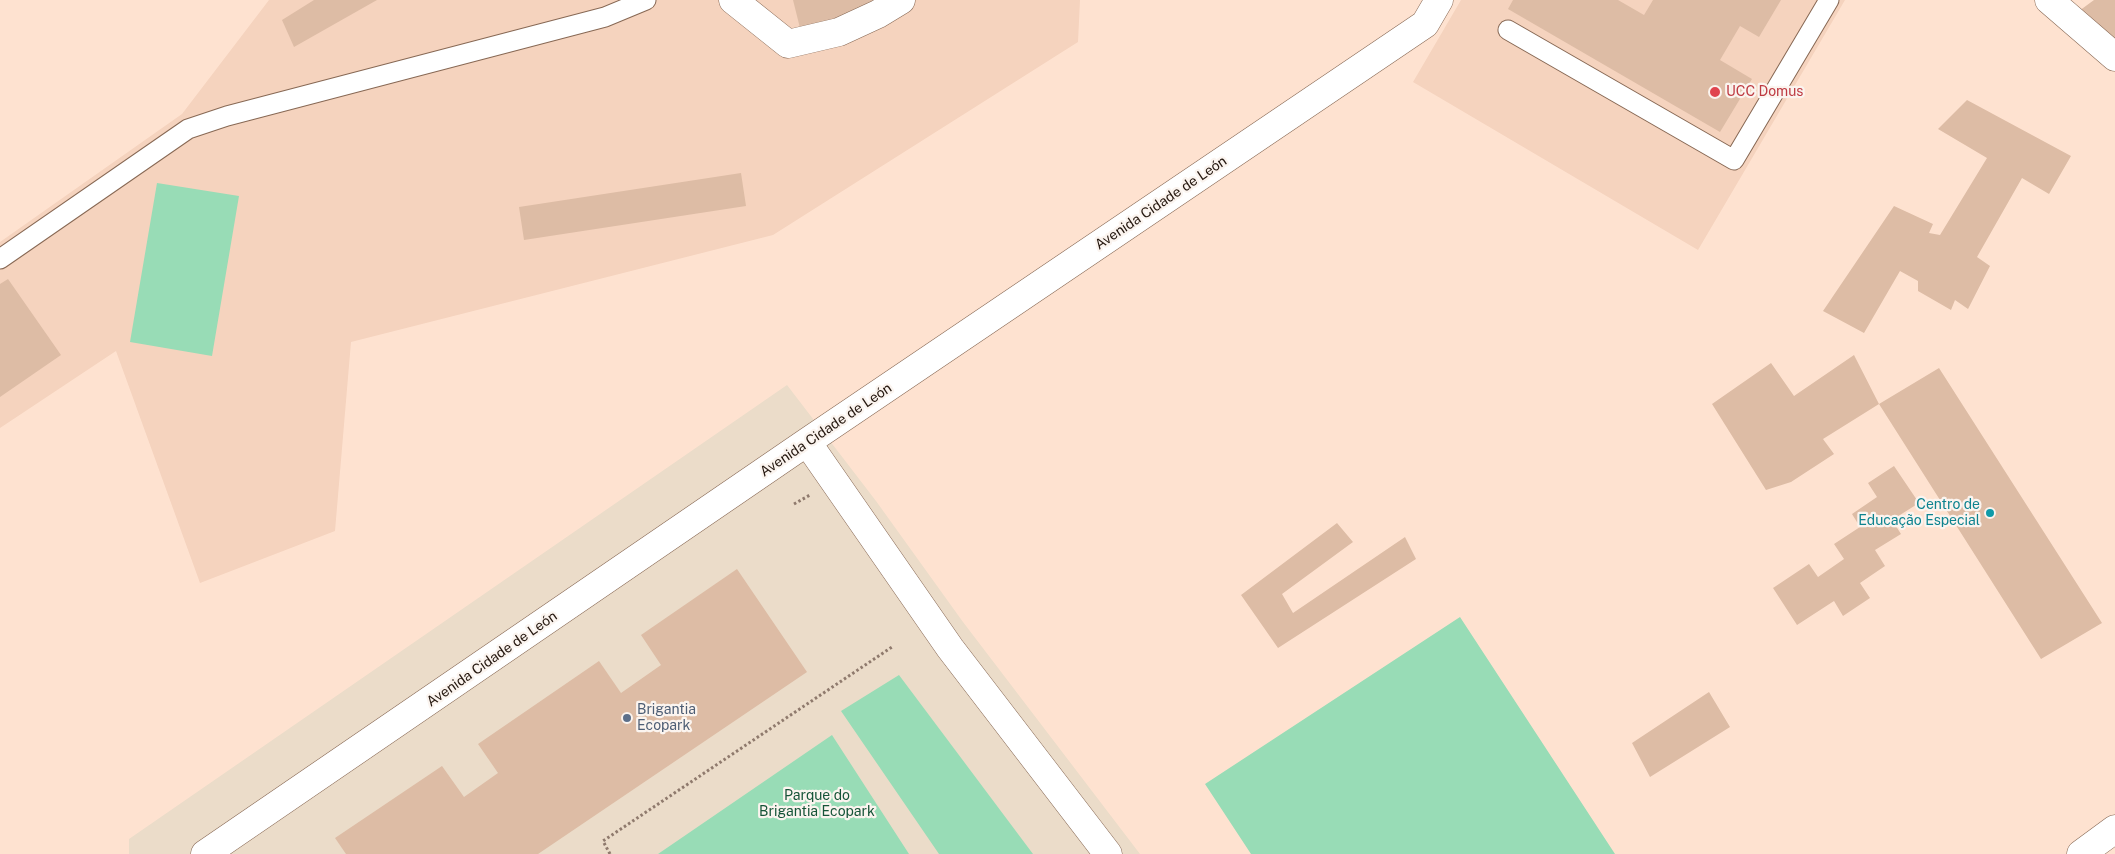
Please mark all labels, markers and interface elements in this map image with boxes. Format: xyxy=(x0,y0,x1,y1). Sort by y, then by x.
place label: UCC Domus xyxy=(1726,84,1803,100)
marker: UCC Domus xyxy=(1708,85,1722,99)
street label: Avenida Cidade de León xyxy=(1092,153,1230,253)
street label: Avenida Cidade de León xyxy=(757,380,895,480)
place label: Centro de Educação Especial xyxy=(1858,497,1980,530)
marker: Centro de Educação Especial xyxy=(1984,507,1996,519)
street label: Avenida Cidade de León xyxy=(424,608,560,710)
place label: Brigantia Ecopark xyxy=(637,702,696,734)
marker: Brigantia Ecopark xyxy=(621,712,633,724)
park label: Parque do Brigantia Ecopark xyxy=(759,788,875,820)

